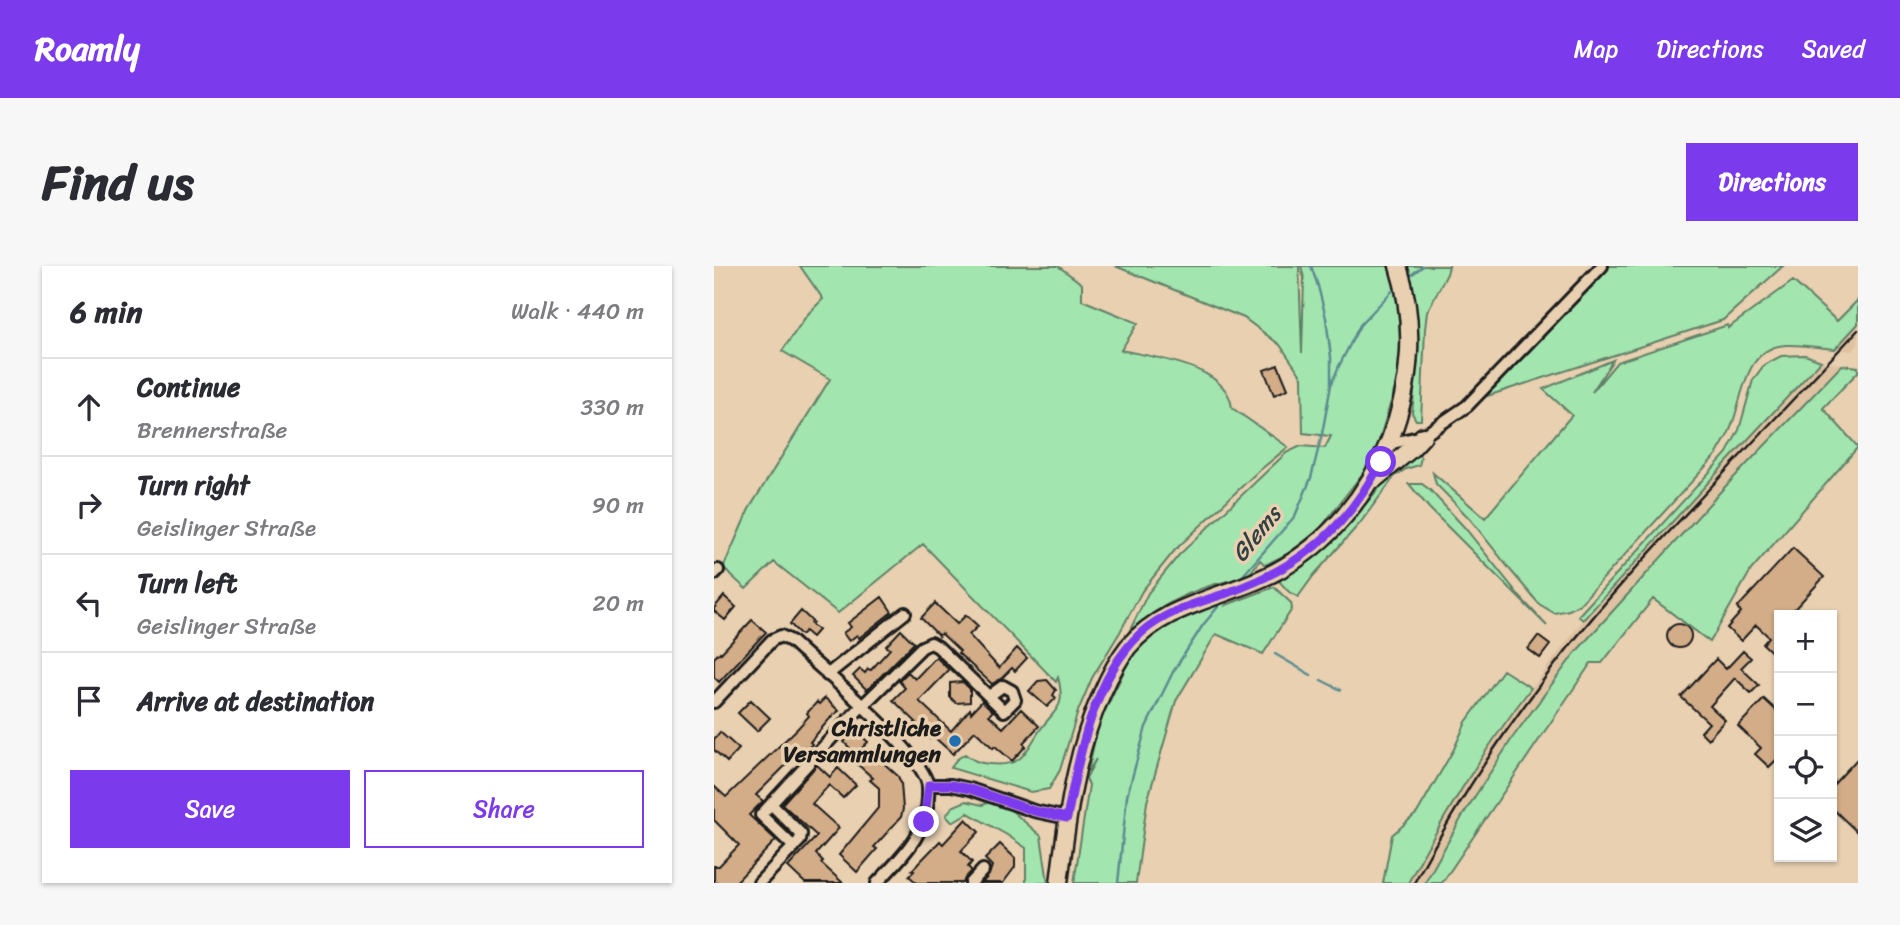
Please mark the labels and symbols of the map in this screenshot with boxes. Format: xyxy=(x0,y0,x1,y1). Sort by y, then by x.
route start xyxy=(1365,446,1396,477)
water label: Glems xyxy=(1220,494,1294,571)
place label: Christliche Versammlungen xyxy=(783,708,942,775)
marker: Christliche Versammlungen xyxy=(947,733,963,749)
route end xyxy=(908,806,939,837)

